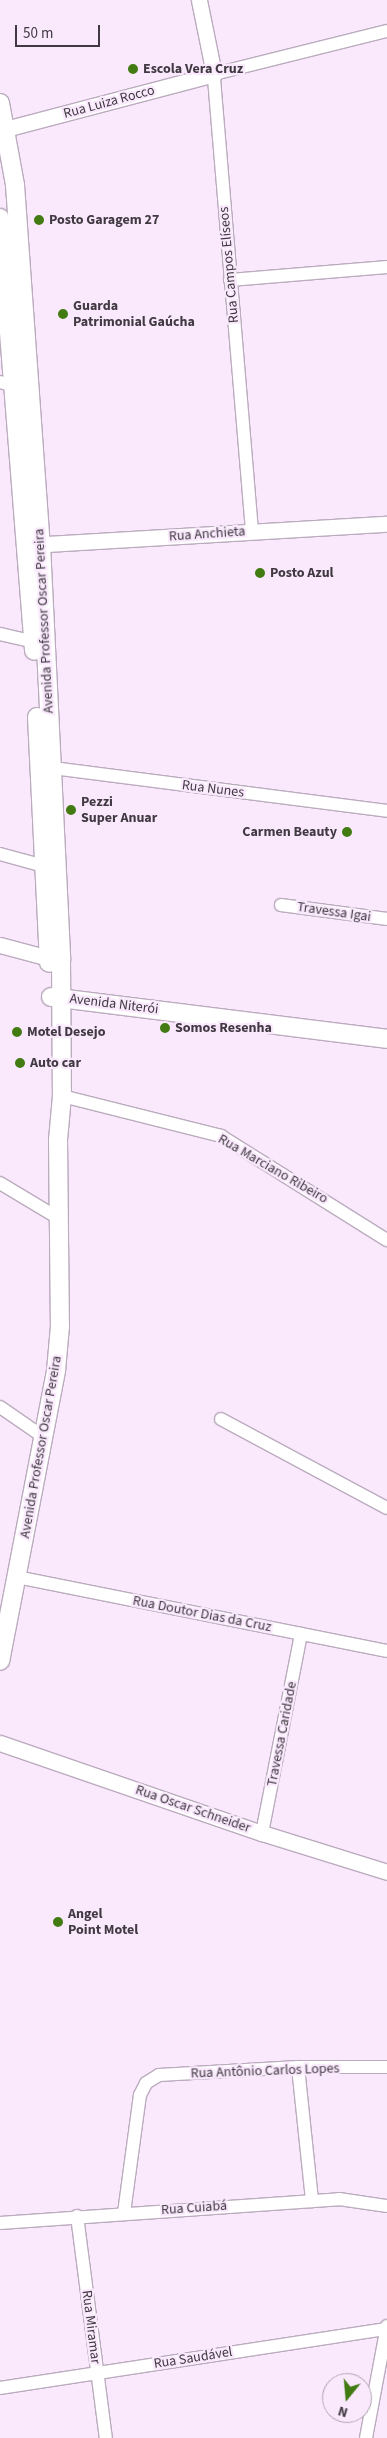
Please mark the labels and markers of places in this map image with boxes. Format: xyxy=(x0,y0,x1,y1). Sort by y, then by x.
place label: Escola Vera Cruz xyxy=(143,61,243,77)
marker: Escola Vera Cruz xyxy=(127,63,139,75)
place label: Posto Garagem 27 xyxy=(49,212,159,228)
marker: Posto Garagem 27 xyxy=(33,214,45,226)
place label: Guarda Patrimonial Gaúcha xyxy=(73,298,195,331)
marker: Guarda Patrimonial Gaúcha xyxy=(57,308,69,320)
place label: Posto Azul xyxy=(270,565,334,581)
marker: Posto Azul xyxy=(254,567,266,579)
place label: Pezzi Super Anuar xyxy=(81,794,157,826)
marker: Pezzi Super Anuar xyxy=(65,804,77,816)
place label: Carmen Beauty xyxy=(242,824,337,840)
marker: Carmen Beauty xyxy=(341,826,353,838)
place label: Somos Resenha xyxy=(175,1020,272,1036)
marker: Somos Resenha xyxy=(159,1022,171,1034)
place label: Motel Desejo xyxy=(27,1024,105,1040)
marker: Motel Desejo xyxy=(11,1026,23,1038)
place label: Auto car xyxy=(30,1055,81,1071)
marker: Auto car xyxy=(14,1057,26,1069)
place label: Angel Point Motel xyxy=(68,1906,138,1938)
marker: Angel Point Motel xyxy=(52,1916,64,1928)

